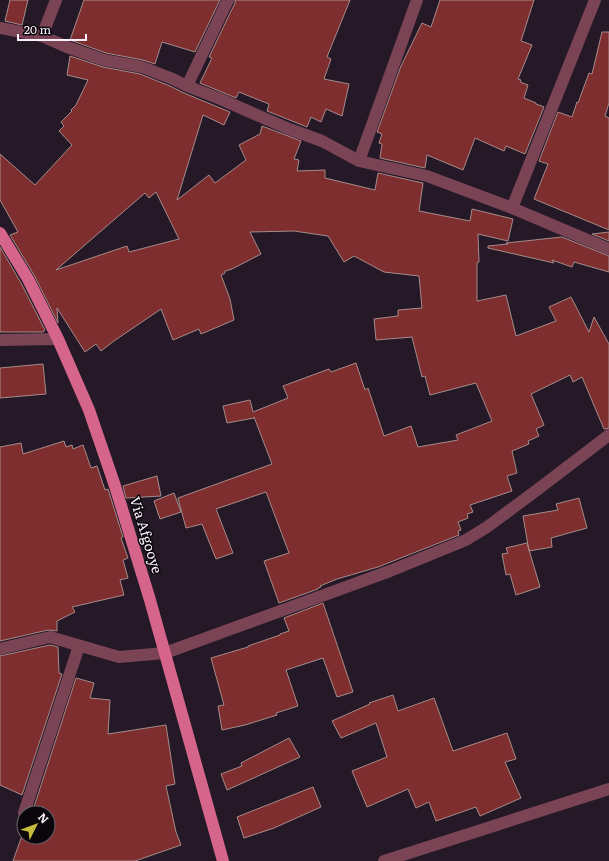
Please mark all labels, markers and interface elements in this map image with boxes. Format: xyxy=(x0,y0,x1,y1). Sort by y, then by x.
scale bar xyxy=(18,16,86,42)
text: 20 m xyxy=(24,20,51,38)
street label: Via Afgooye xyxy=(126,494,168,576)
north arrow xyxy=(16,805,56,845)
text: N xyxy=(35,809,53,826)

